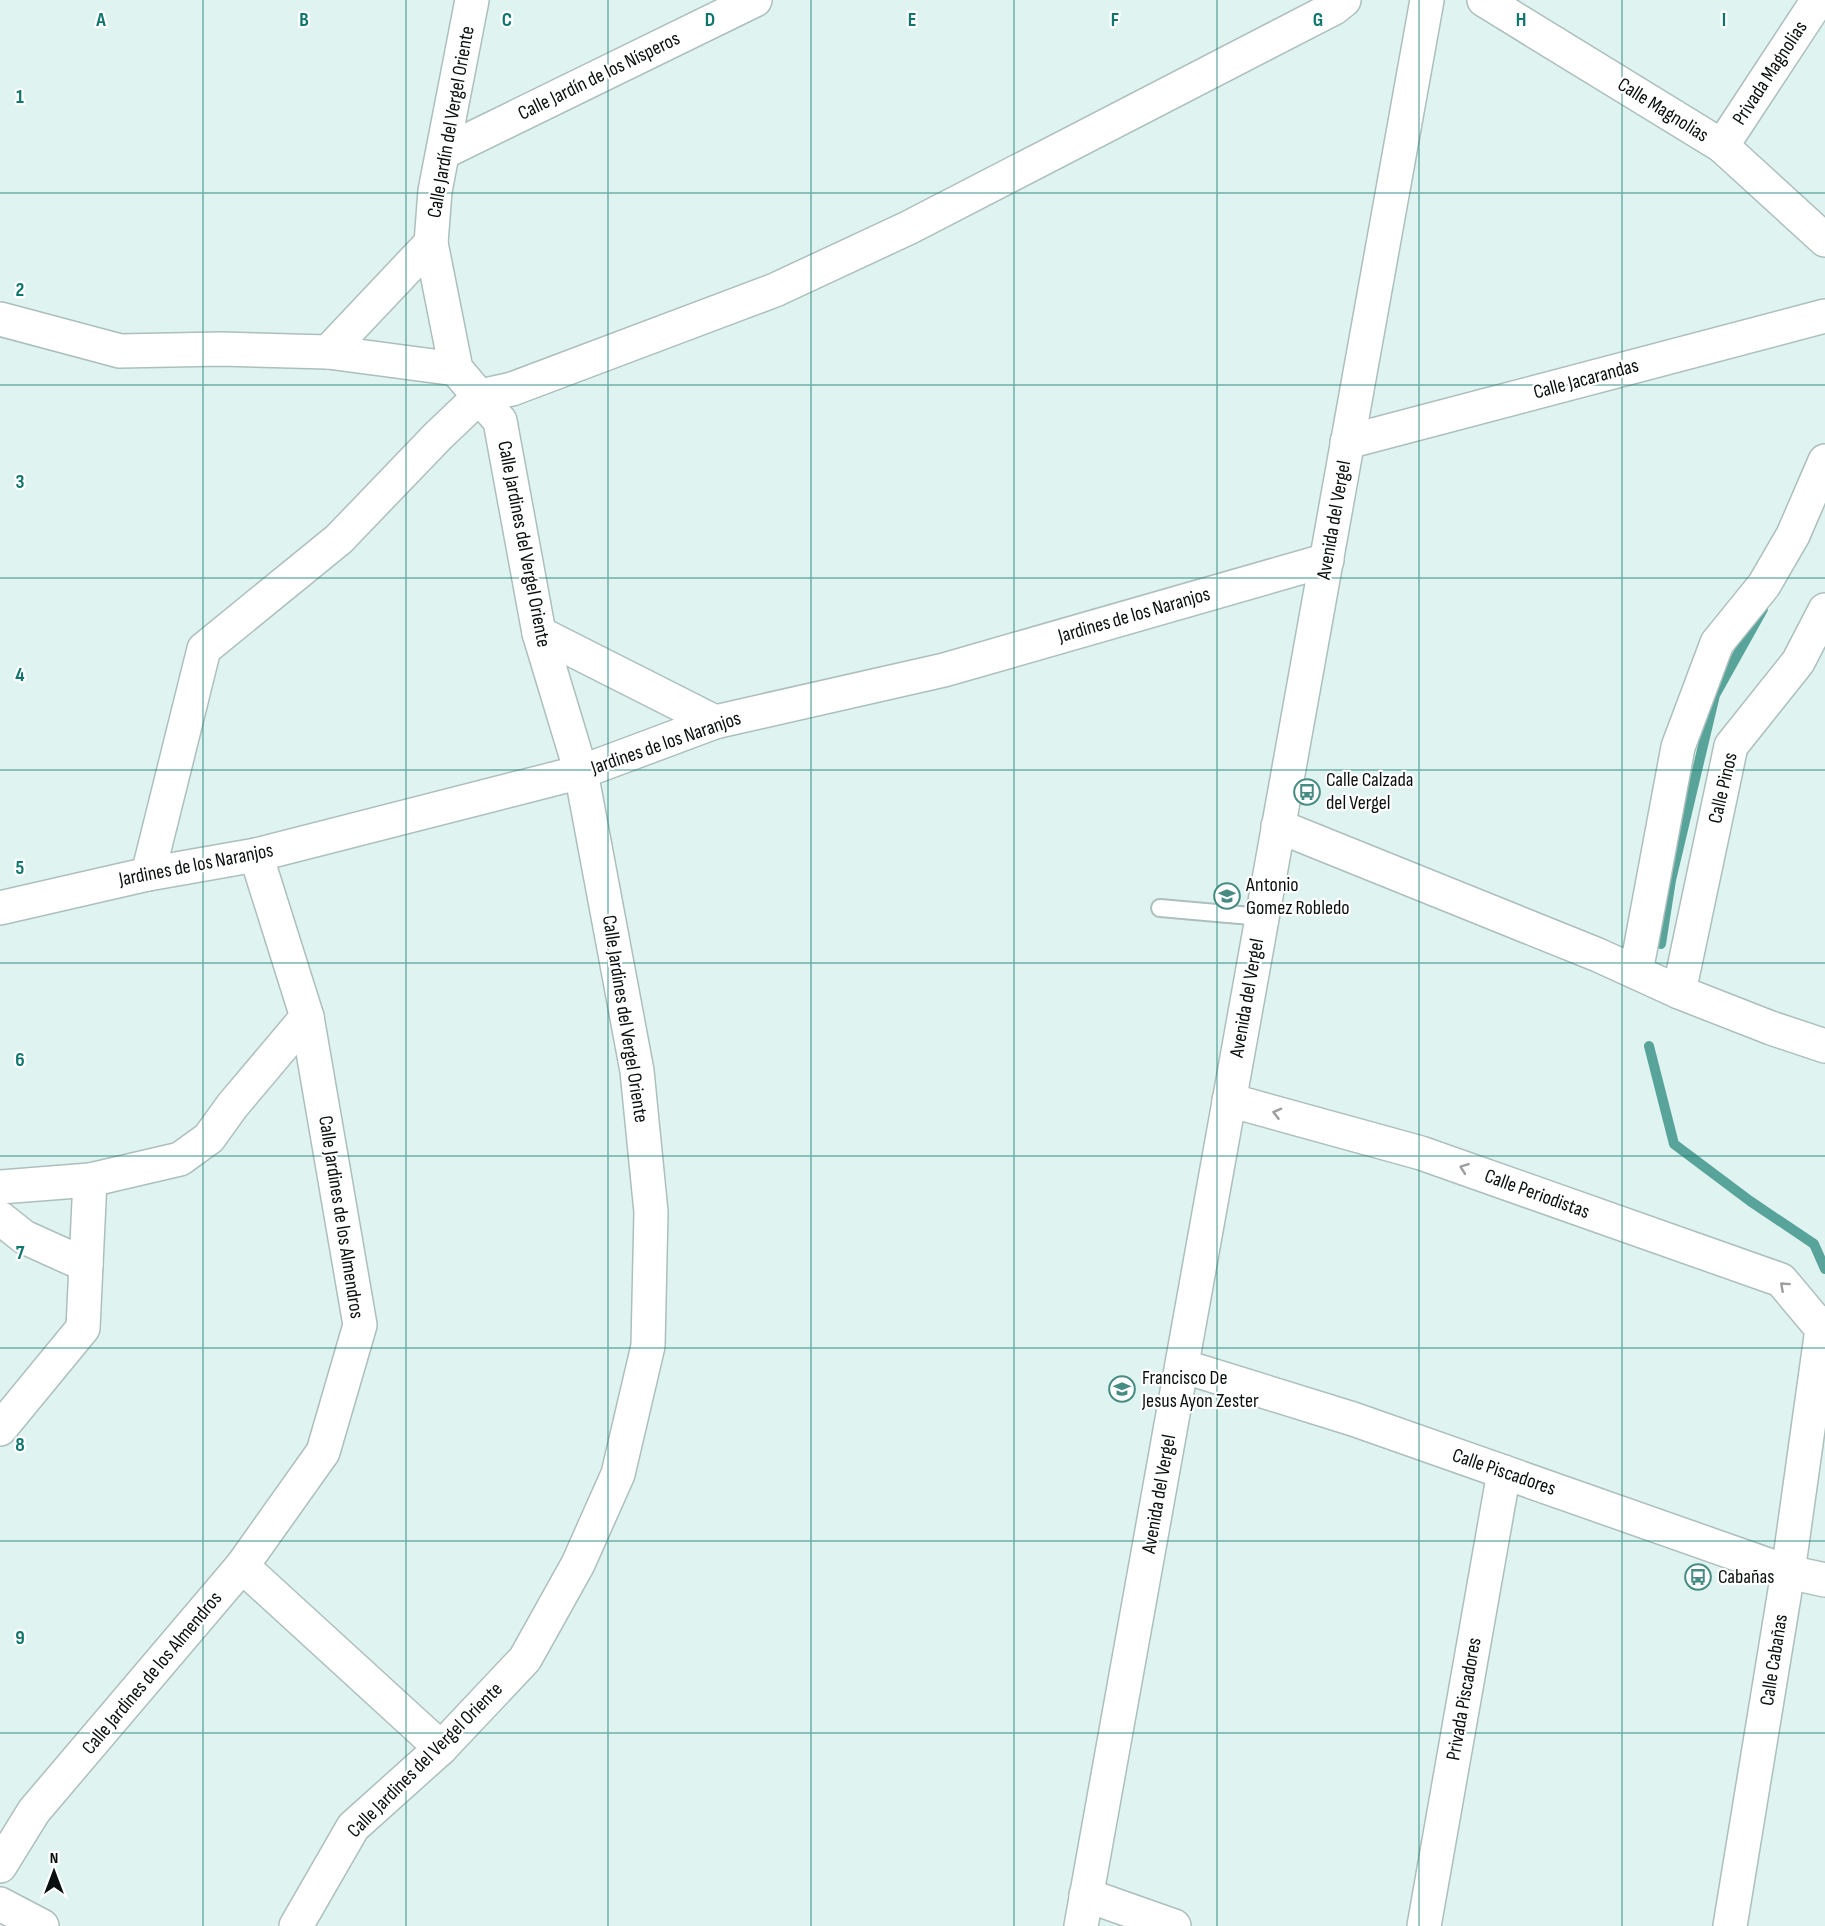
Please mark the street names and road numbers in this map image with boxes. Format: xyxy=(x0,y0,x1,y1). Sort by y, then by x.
street label: Privada Magnolias xyxy=(1727,16,1813,130)
street label: Calle Jardín del Vergel Oriente xyxy=(422,24,480,220)
street label: Calle Jardín de los Nísperos xyxy=(514,26,684,126)
street label: Calle Magnolias xyxy=(1613,73,1713,147)
street label: Calle Jacarandas xyxy=(1531,353,1641,405)
street label: Calle Jardines del Vergel Oriente xyxy=(492,439,556,649)
street label: Avenida del Vergel xyxy=(1312,459,1356,582)
street label: Jardines de los Naranjos xyxy=(1054,582,1213,648)
street label: Jardines de los Naranjos xyxy=(587,706,744,780)
street label: Calle Pinos xyxy=(1703,750,1743,826)
street label: Jardines de los Naranjos xyxy=(116,838,275,892)
street label: Calle Jardines del Vergel Oriente xyxy=(597,914,653,1124)
street label: Avenida del Vergel xyxy=(1225,937,1269,1060)
street label: Calle Jardines de los Almendros xyxy=(313,1114,369,1320)
street label: Calle Periodistas xyxy=(1481,1164,1593,1224)
street label: Avenida del Vergel xyxy=(1137,1433,1181,1556)
street label: Calle Piscadores xyxy=(1449,1443,1559,1501)
street label: Calle Jardines de los Almendros xyxy=(77,1587,227,1759)
street label: Calle Cabañas xyxy=(1755,1613,1793,1707)
street label: Privada Piscadores xyxy=(1441,1636,1487,1762)
street label: Calle Jardines del Vergel Oriente xyxy=(342,1677,508,1843)

